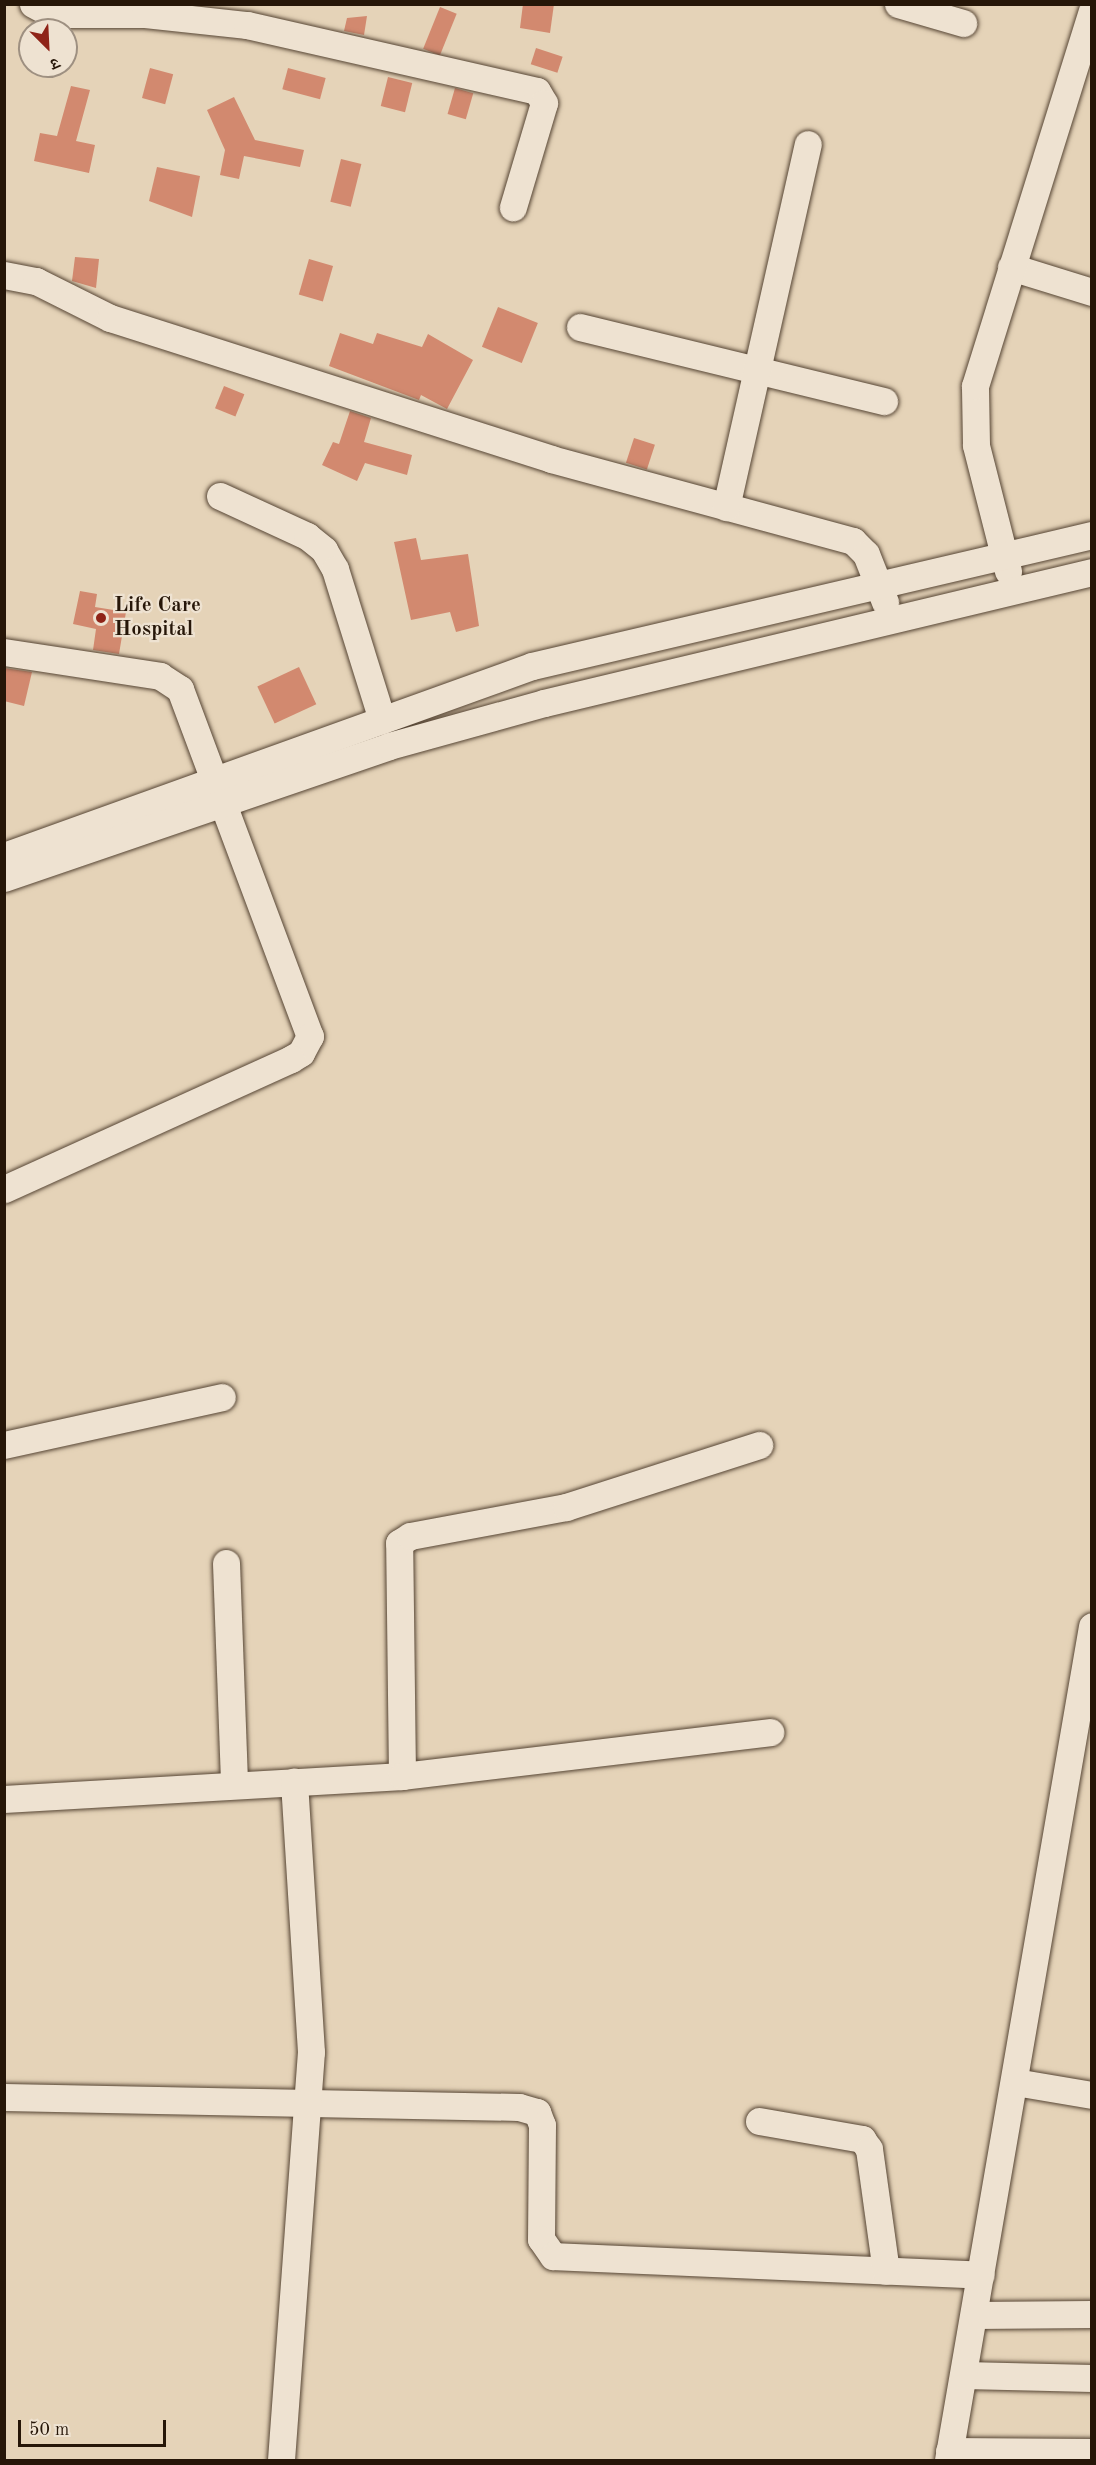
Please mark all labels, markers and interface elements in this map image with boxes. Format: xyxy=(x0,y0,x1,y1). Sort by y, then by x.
north arrow xyxy=(18,18,78,78)
text: उ xyxy=(48,54,61,72)
place label: Life Care Hospital xyxy=(114,593,201,643)
marker: Life Care Hospital xyxy=(92,609,110,627)
scale bar xyxy=(21,2408,170,2446)
text: 50 m xyxy=(29,2421,69,2439)

